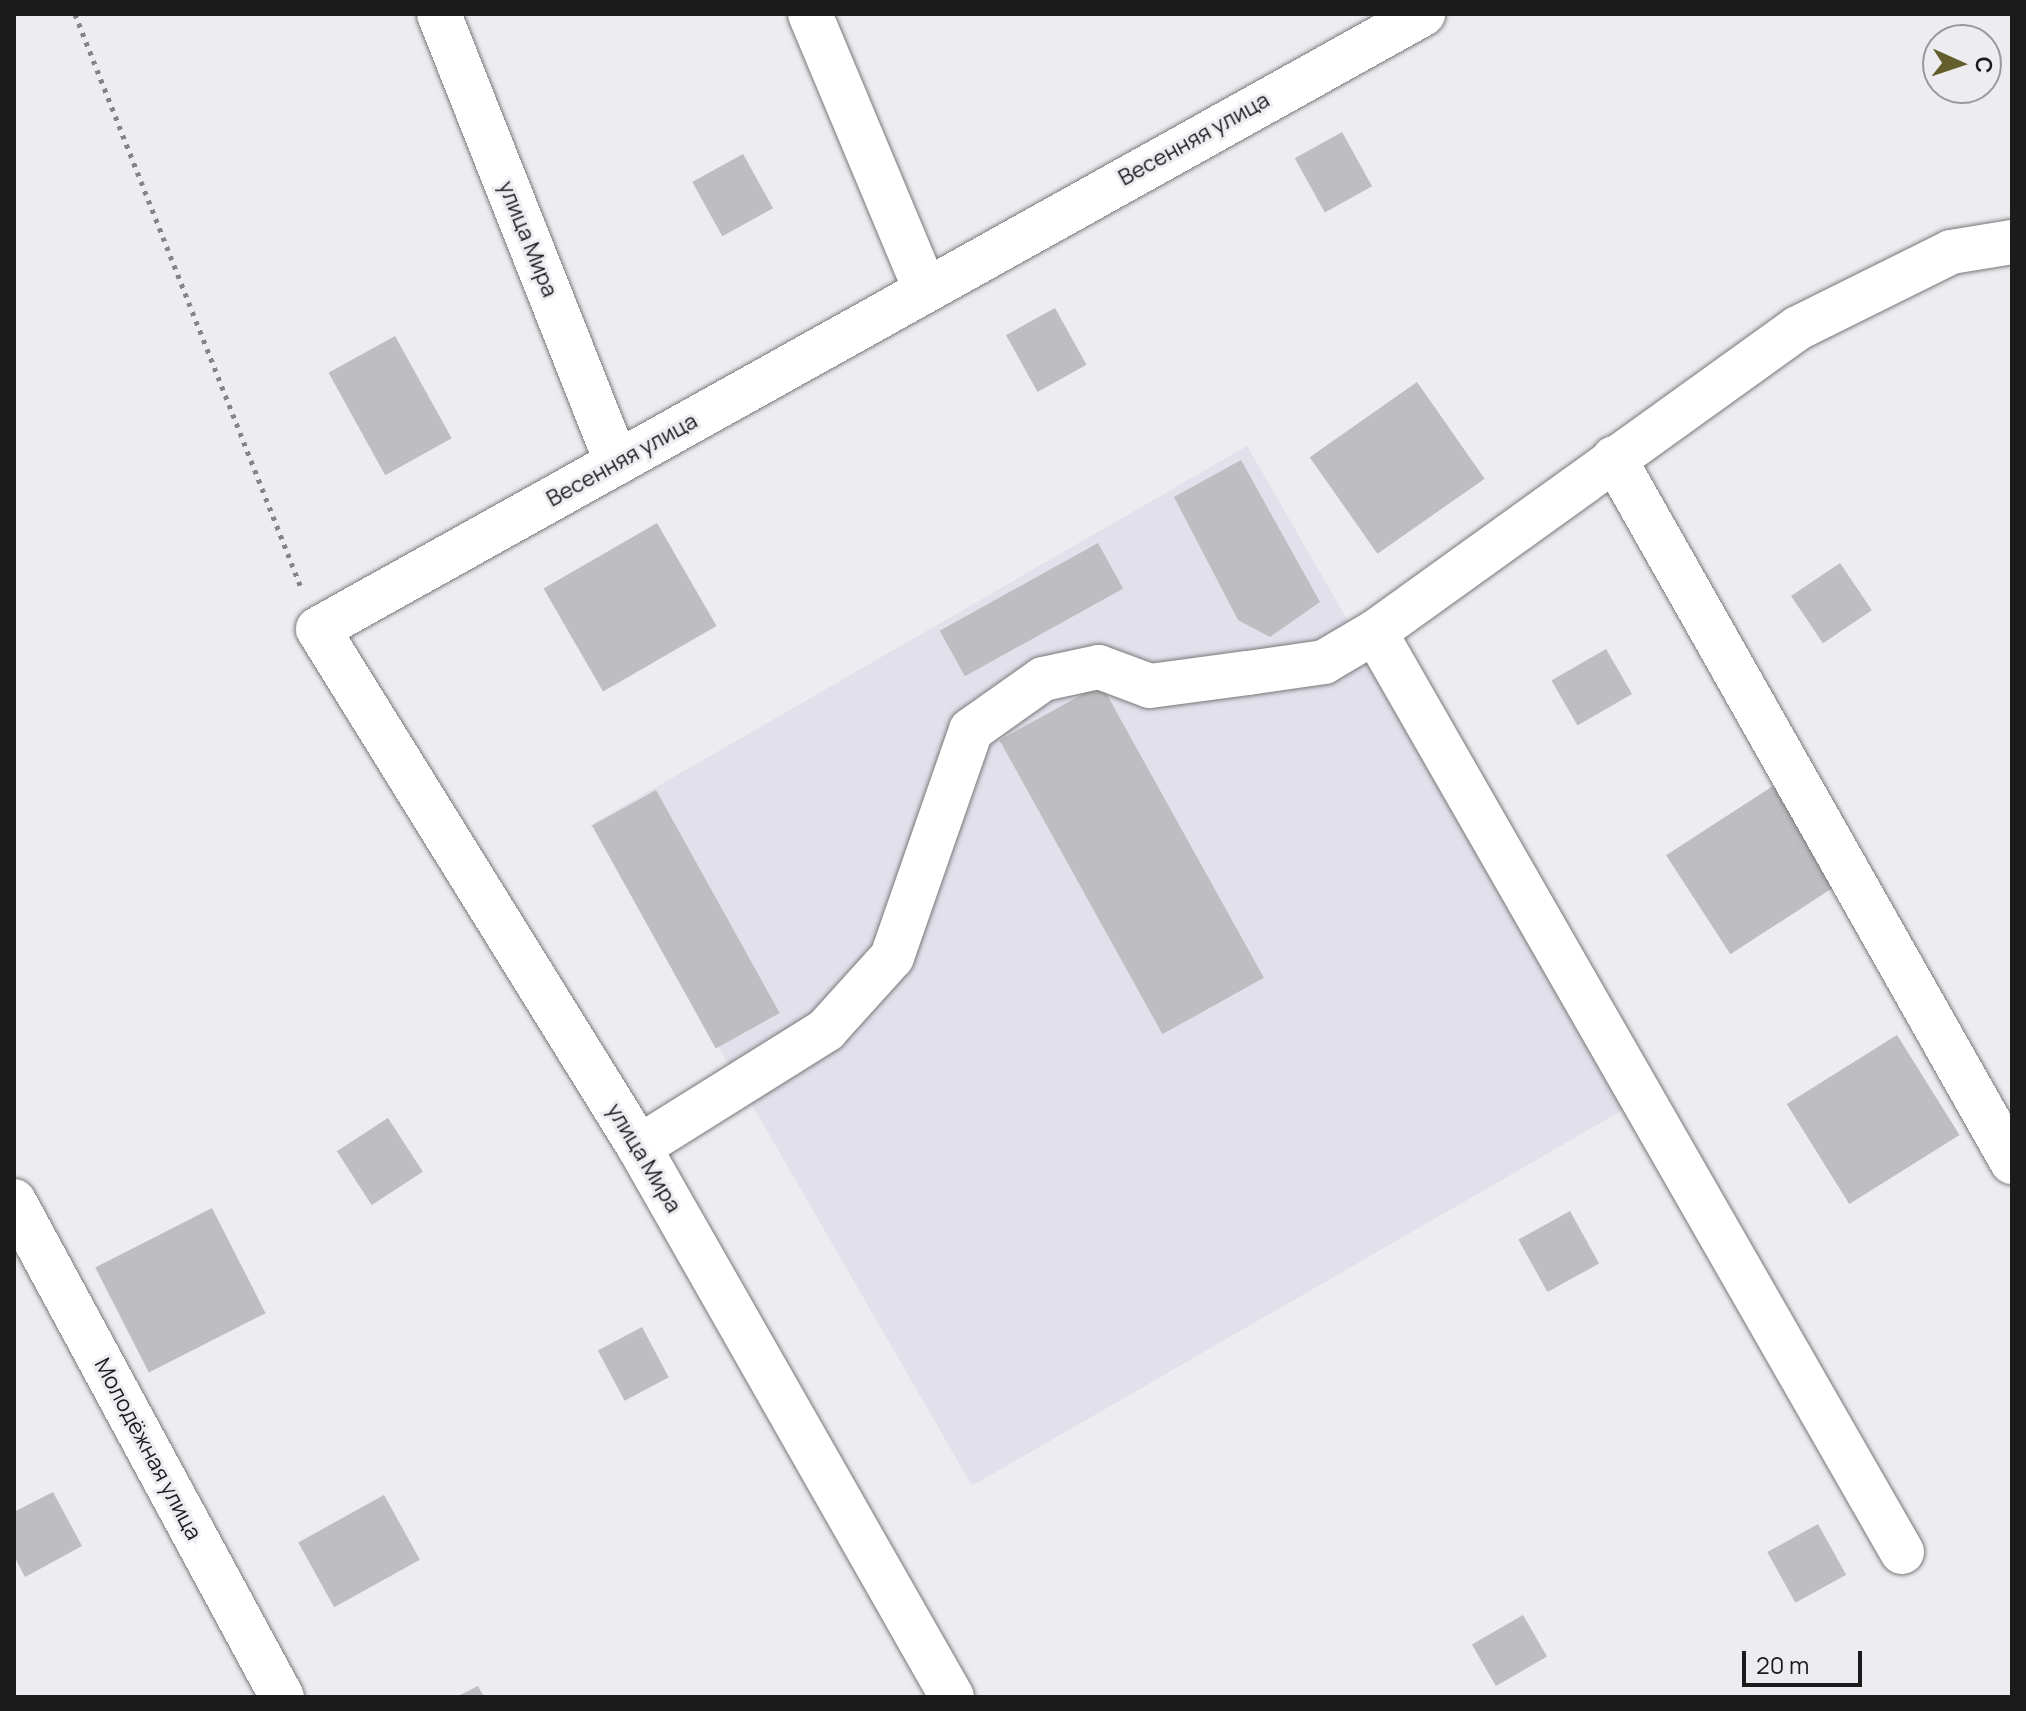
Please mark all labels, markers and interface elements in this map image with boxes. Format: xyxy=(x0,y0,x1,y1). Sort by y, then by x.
north arrow xyxy=(1922,24,2002,104)
text: С xyxy=(1969,56,1999,74)
street label: Весенняя улица xyxy=(1114,87,1274,191)
street label: улица Мира xyxy=(493,177,563,301)
street label: Весенняя улица xyxy=(542,408,702,512)
street label: улица Мира xyxy=(601,1099,687,1217)
street label: Молодёжная улица xyxy=(89,1354,207,1544)
scale bar xyxy=(1746,1635,1866,1685)
text: 20 m xyxy=(1756,1648,1809,1681)

